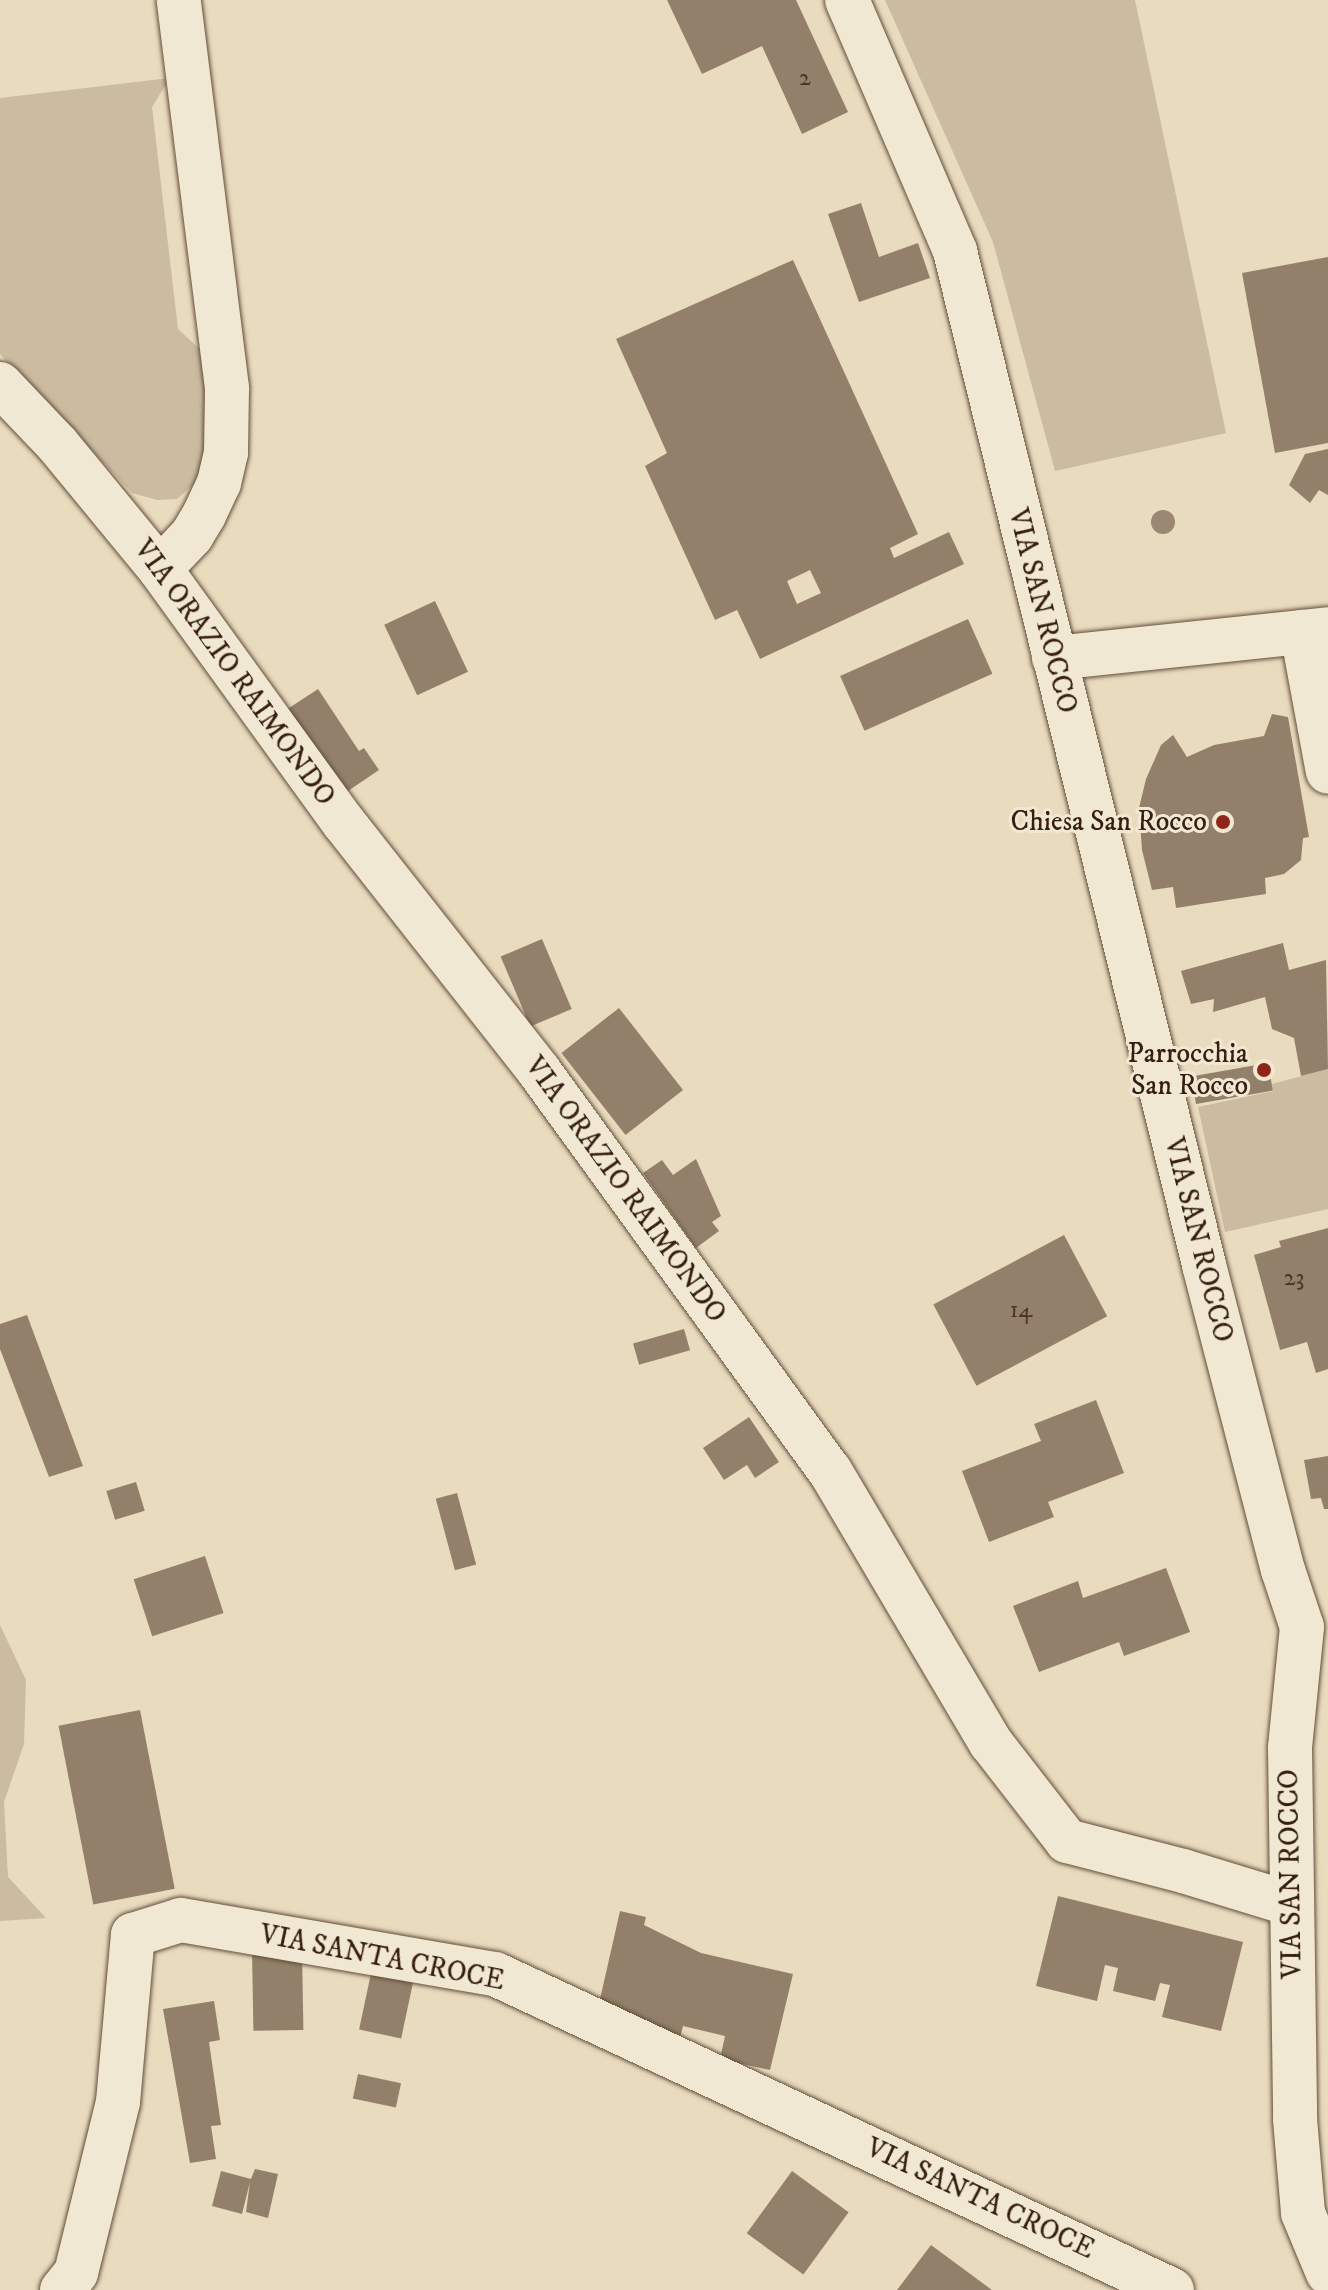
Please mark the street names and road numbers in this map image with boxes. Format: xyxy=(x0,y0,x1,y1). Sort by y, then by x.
street label: VIA SAN ROCCO xyxy=(1000,505,1084,717)
street label: VIA ORAZIO RAIMONDO xyxy=(126,533,342,813)
street label: VIA ORAZIO RAIMONDO xyxy=(517,1050,733,1330)
street label: VIA SAN ROCCO xyxy=(1156,1134,1240,1346)
street label: VIA SAN ROCCO xyxy=(1272,1769,1310,1979)
street label: VIA SANTA CROCE xyxy=(257,1918,507,1998)
street label: VIA SANTA CROCE xyxy=(860,2131,1100,2267)

